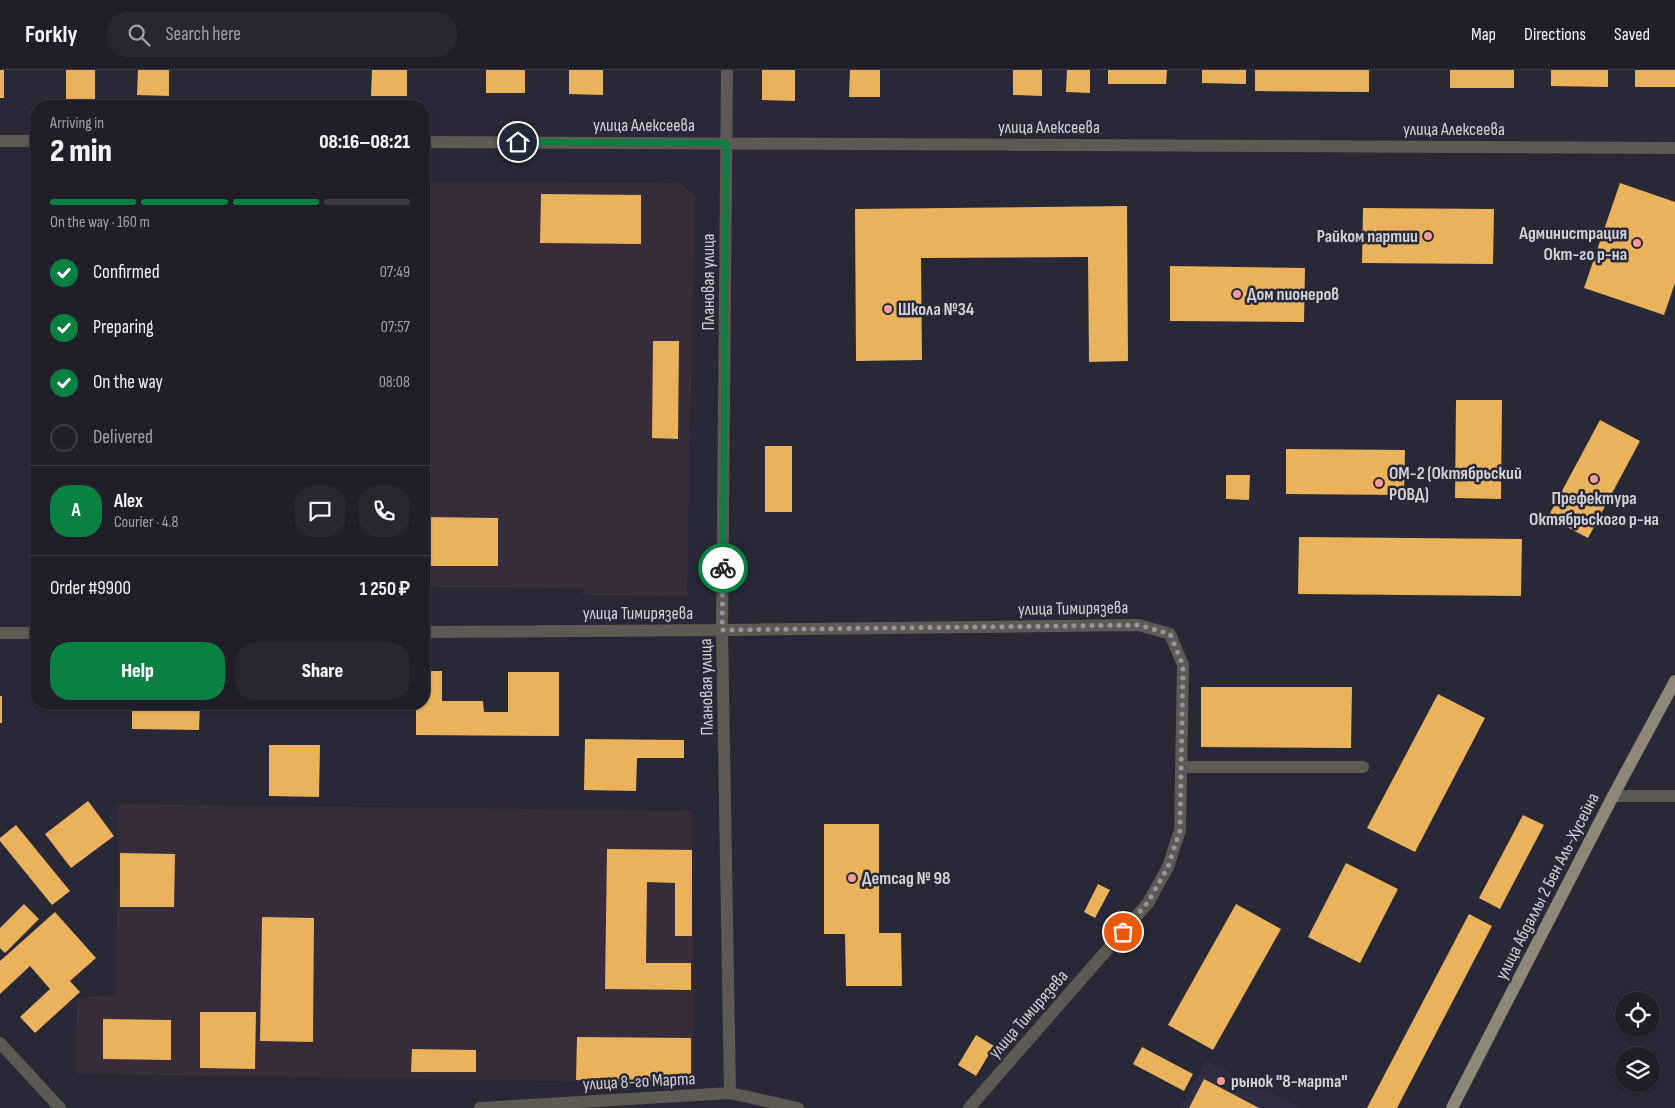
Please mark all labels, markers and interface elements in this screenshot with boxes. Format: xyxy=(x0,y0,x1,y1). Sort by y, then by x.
search box xyxy=(107,12,457,57)
text: Forkly xyxy=(25,20,77,49)
icon: search xyxy=(125,21,153,49)
text: Search here xyxy=(165,23,241,46)
text: Map xyxy=(1471,24,1496,45)
text: Directions xyxy=(1524,24,1586,45)
text: Saved xyxy=(1614,24,1650,45)
text: Arriving in xyxy=(50,114,104,133)
street label: улица Алексеева xyxy=(593,115,695,136)
street label: улица Алексеева xyxy=(998,117,1100,138)
street label: улица Алексеева xyxy=(1403,119,1505,140)
pin xyxy=(497,121,539,163)
icon: home xyxy=(504,128,532,156)
text: 08:16–08:21 xyxy=(319,131,410,154)
text: 2 min xyxy=(50,132,112,171)
text: On the way · 160 m xyxy=(50,213,150,232)
place label: Администрация Окт-го р-на xyxy=(1518,223,1627,265)
place label: Райком партии xyxy=(1317,226,1418,247)
marker: Райком партии xyxy=(1422,230,1434,242)
street label: Плановая улица xyxy=(698,233,719,331)
marker: Администрация Окт-го р-на xyxy=(1631,237,1643,249)
icon: check xyxy=(50,259,78,287)
text: Confirmed xyxy=(93,261,160,284)
text: 07:49 xyxy=(380,263,410,282)
place label: Дом пионеров xyxy=(1247,284,1339,305)
marker: Дом пионеров xyxy=(1231,288,1243,300)
place label: Школа №34 xyxy=(898,299,975,320)
marker: Школа №34 xyxy=(882,303,894,315)
icon: check xyxy=(50,314,78,342)
text: Preparing xyxy=(93,316,154,339)
text: 07:57 xyxy=(381,318,410,337)
icon: check xyxy=(50,369,78,397)
text: On the way xyxy=(93,371,163,394)
text: 08:08 xyxy=(379,373,410,392)
text: Delivered xyxy=(93,426,153,449)
place label: ОМ-2 (Октябрьский РОВД) xyxy=(1389,463,1522,505)
marker: Префектура Октябрьского р-на xyxy=(1588,473,1600,485)
marker: ОМ-2 (Октябрьский РОВД) xyxy=(1373,477,1385,489)
button: chat xyxy=(294,485,346,537)
button: phone xyxy=(358,485,410,537)
place label: Префектура Октябрьского р-на xyxy=(1529,488,1659,530)
text: Alex xyxy=(114,490,143,513)
text: A xyxy=(71,499,81,522)
text: Courier · 4.8 xyxy=(114,513,178,532)
courier xyxy=(698,543,748,593)
icon: bike xyxy=(709,554,737,582)
text: Order #9900 xyxy=(50,577,131,600)
text: 1 250 ₽ xyxy=(360,578,410,601)
street label: улица Тимирязева xyxy=(1018,597,1128,620)
street label: улица Тимирязева xyxy=(583,603,693,624)
street label: Плановая улица xyxy=(695,638,718,736)
button: Help xyxy=(50,642,225,700)
button: Share xyxy=(235,642,410,700)
street label: улица Абдаллы 2 Бен Аль-Хусейна xyxy=(1491,789,1604,983)
place label: Детсад № 98 xyxy=(862,868,951,889)
marker: Детсад № 98 xyxy=(846,872,858,884)
pin xyxy=(1102,911,1144,953)
icon: bag xyxy=(1109,918,1137,946)
street label: улица Тимирязева xyxy=(984,966,1073,1063)
map controls xyxy=(1615,992,1660,1092)
button: locate xyxy=(1615,992,1660,1037)
button: layers xyxy=(1615,1047,1660,1092)
street label: улица 8-го Марта xyxy=(582,1068,696,1095)
place label: рынок "8-марта" xyxy=(1231,1071,1348,1092)
marker: рынок "8-марта" xyxy=(1215,1075,1227,1087)

